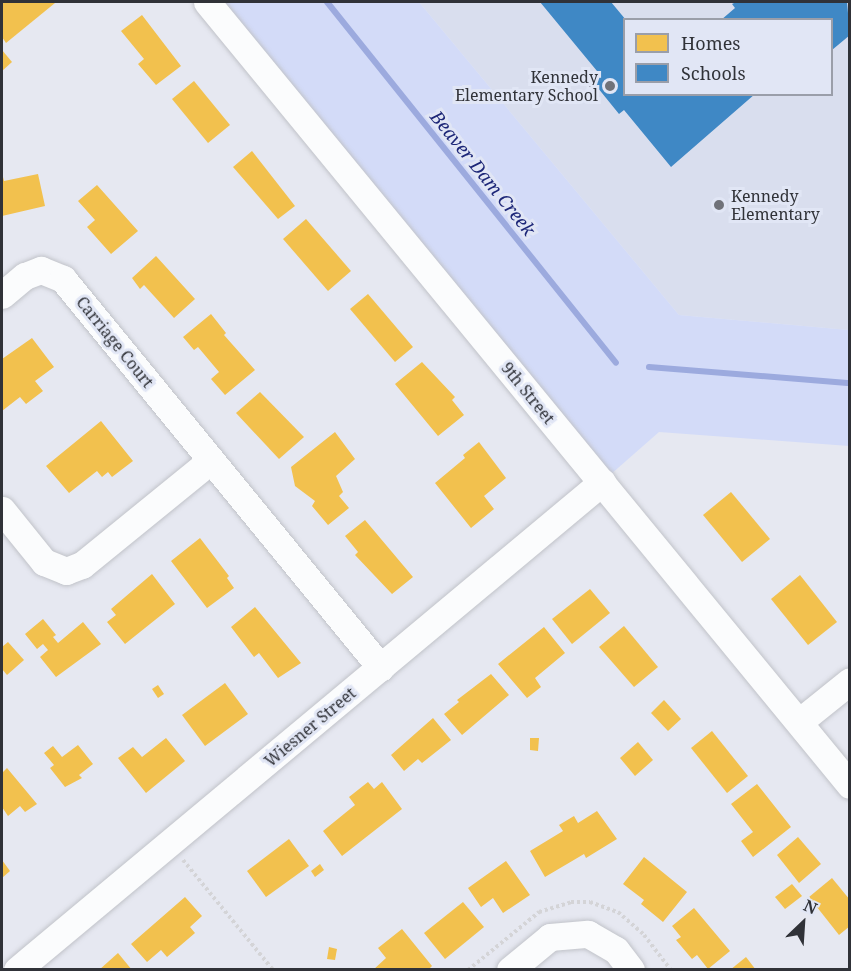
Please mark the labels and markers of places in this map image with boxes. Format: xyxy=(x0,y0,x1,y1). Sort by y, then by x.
place label: Kennedy Elementary School xyxy=(455,67,598,105)
marker: Kennedy Elementary School xyxy=(603,79,617,93)
place label: Kennedy Elementary xyxy=(731,186,820,224)
marker: Kennedy Elementary xyxy=(712,198,726,212)

